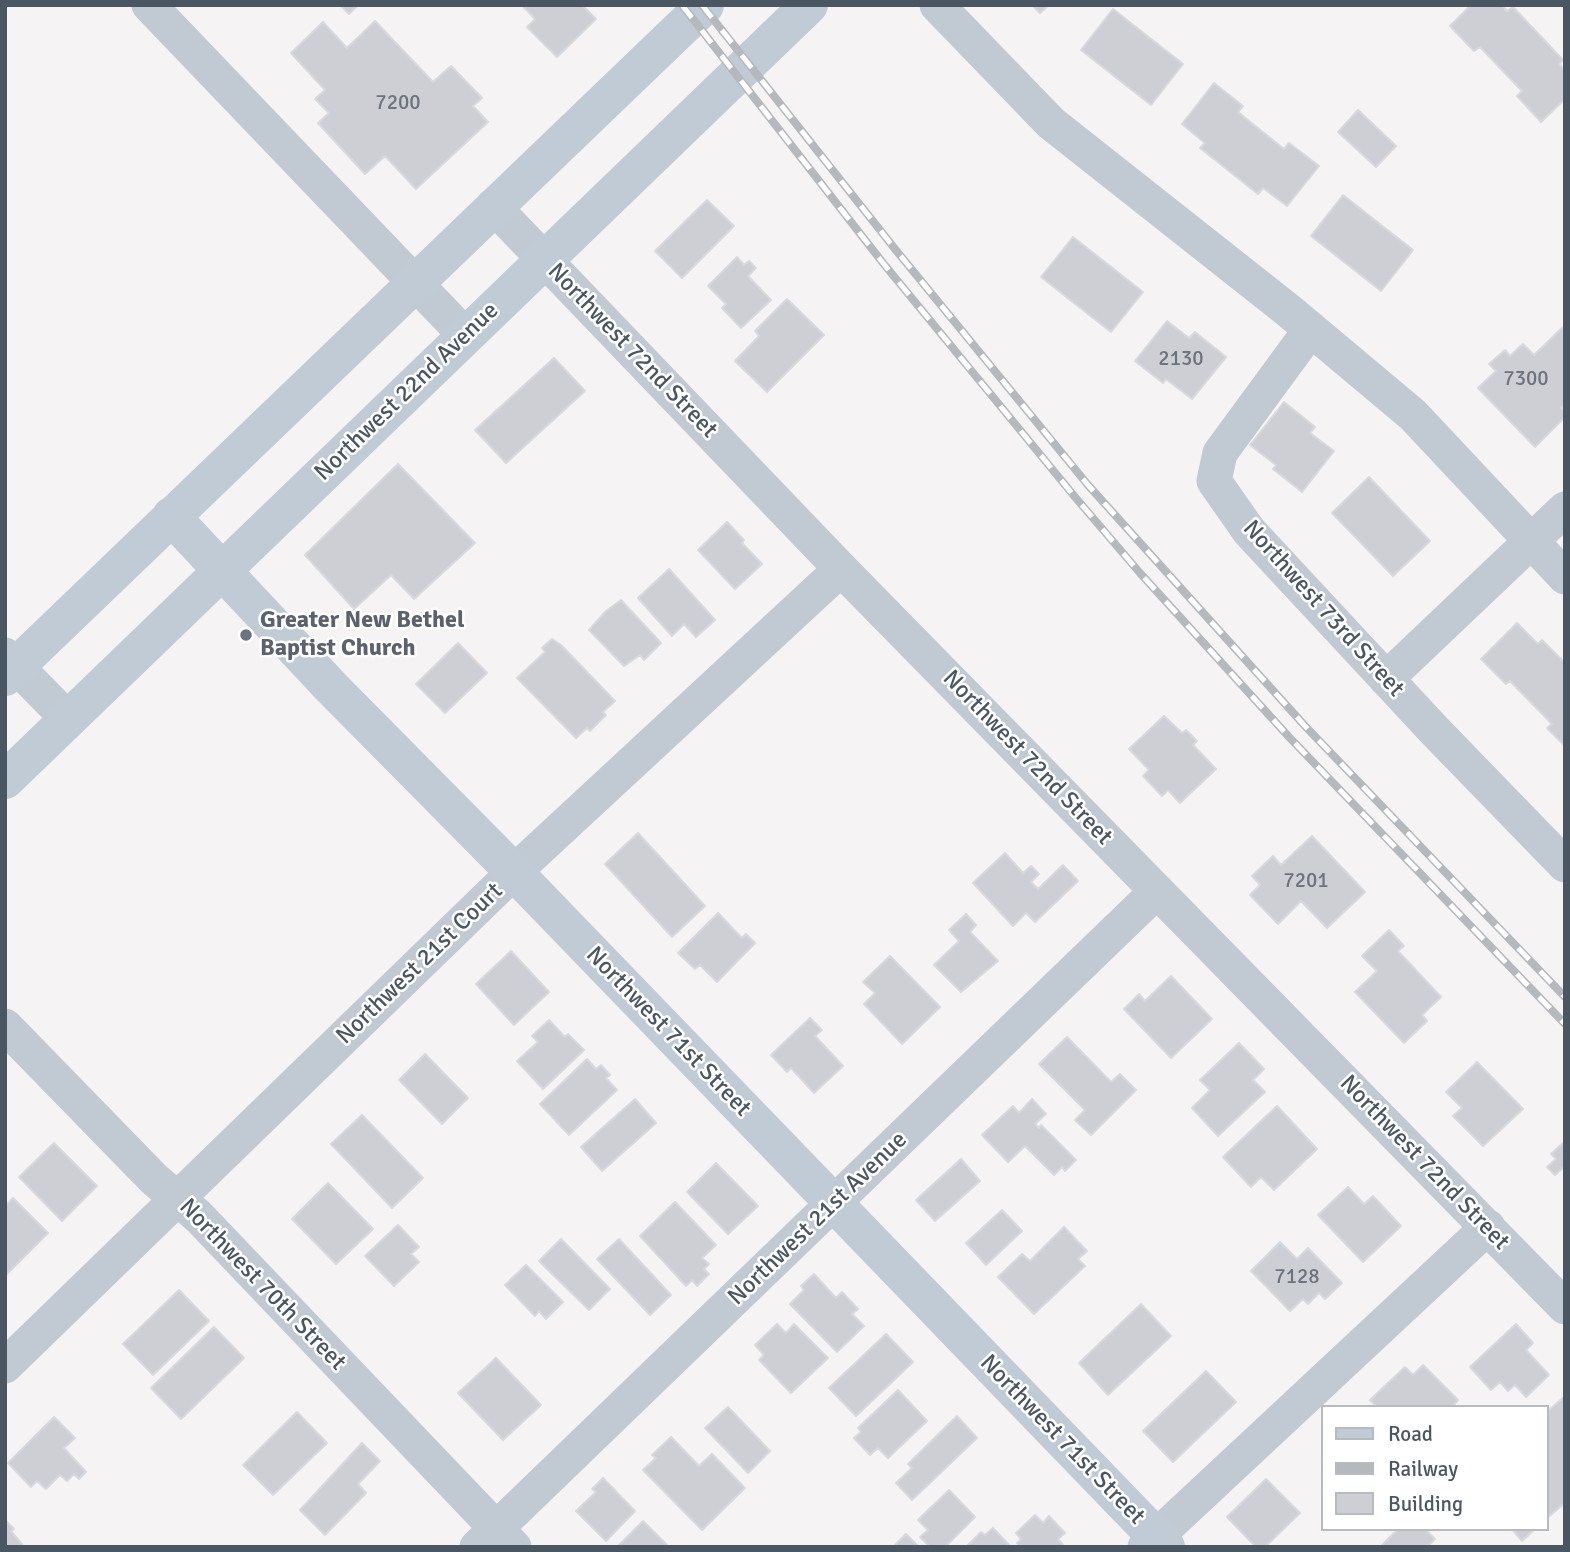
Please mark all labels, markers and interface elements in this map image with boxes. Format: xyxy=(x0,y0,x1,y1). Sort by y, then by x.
house number: 7200 xyxy=(375,90,421,116)
street label: Northwest 72nd Street xyxy=(541,258,723,444)
street label: Northwest 22nd Avenue xyxy=(309,297,505,487)
house number: 2130 xyxy=(1158,346,1204,372)
house number: 7300 xyxy=(1503,366,1549,392)
street label: Northwest 73rd Street xyxy=(1236,515,1410,703)
place label: Greater New Bethel Baptist Church xyxy=(260,607,464,663)
marker: Greater New Bethel Baptist Church xyxy=(238,627,254,643)
street label: Northwest 72nd Street xyxy=(936,665,1118,851)
house number: 7201 xyxy=(1283,868,1329,894)
street label: Northwest 21st Court xyxy=(331,877,509,1051)
street label: Northwest 71st Street xyxy=(579,941,757,1123)
street label: Northwest 72nd Street xyxy=(1333,1070,1515,1256)
street label: Northwest 21st Avenue xyxy=(723,1126,913,1312)
street label: Northwest 70th Street xyxy=(173,1193,351,1377)
house number: 7128 xyxy=(1274,1264,1320,1290)
street label: Northwest 71st Street xyxy=(973,1349,1151,1531)
legend xyxy=(1322,1405,1549,1531)
text: Road xyxy=(1388,1421,1433,1447)
text: Railway xyxy=(1388,1456,1458,1482)
text: Building xyxy=(1388,1491,1463,1517)

